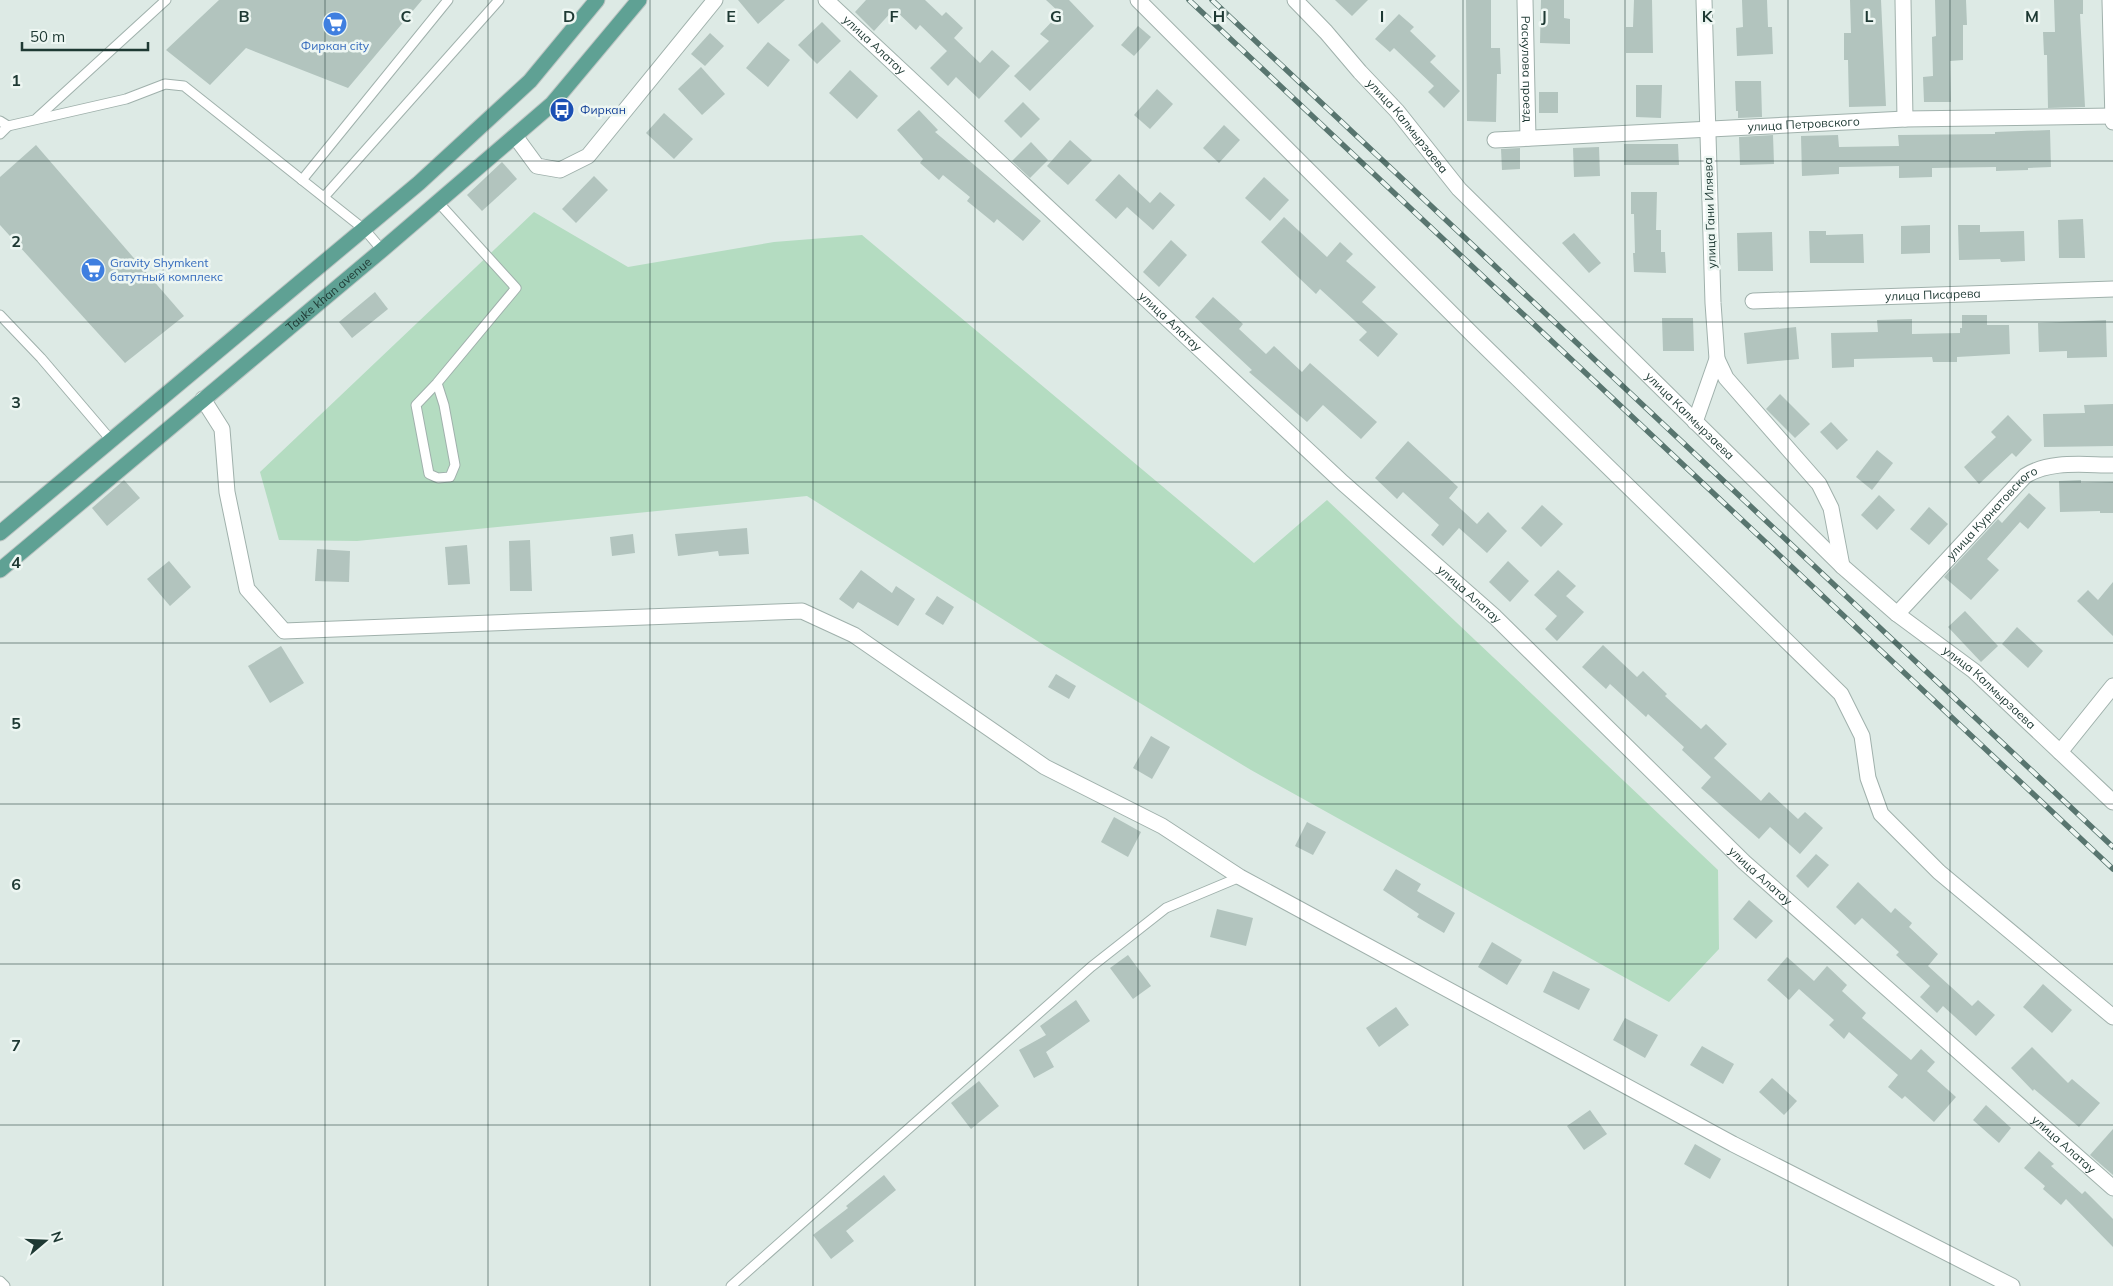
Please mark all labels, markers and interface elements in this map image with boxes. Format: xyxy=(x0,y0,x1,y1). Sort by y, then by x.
text: B xyxy=(238,6,250,26)
text: C xyxy=(401,6,412,26)
text: D xyxy=(563,6,575,26)
text: E xyxy=(726,6,736,26)
text: F xyxy=(889,6,899,26)
text: G xyxy=(1050,6,1062,26)
text: H xyxy=(1213,6,1225,26)
text: I xyxy=(1380,6,1384,26)
text: J xyxy=(1541,6,1547,26)
text: K xyxy=(1702,6,1714,26)
text: L xyxy=(1865,6,1874,26)
text: M xyxy=(2025,6,2039,26)
supermarket icon: Фиркан city xyxy=(322,11,348,37)
street label: улица Алатау xyxy=(840,12,910,78)
street label: Раскулова проезд xyxy=(1518,16,1536,122)
scale bar xyxy=(22,20,149,52)
text: 50 m xyxy=(30,27,65,46)
place label: Фиркан city xyxy=(301,38,370,53)
text: 1 xyxy=(11,70,21,90)
street label: улица Калмырзаева xyxy=(1364,76,1452,176)
bus stop icon: Фиркан xyxy=(549,97,575,123)
place label: Фиркан xyxy=(580,102,626,117)
street label: улица Петровского xyxy=(1747,113,1860,134)
street label: улица Гани Иляева xyxy=(1700,157,1719,269)
text: 2 xyxy=(11,231,21,251)
street label: Tauke khan avenue xyxy=(283,254,374,334)
place label: Gravity Shymkent батутный комплекс xyxy=(110,255,223,284)
supermarket icon: Gravity Shymkent батутный комплекс xyxy=(80,257,106,283)
street label: улица Писарева xyxy=(1885,285,1981,304)
street label: улица Алатау xyxy=(1136,288,1205,355)
street label: улица Калмырзаева xyxy=(1642,369,1738,463)
text: 3 xyxy=(11,392,21,412)
street label: улица Курнатовского xyxy=(1943,463,2040,563)
text: 4 xyxy=(11,552,21,572)
street label: улица Алатау xyxy=(1435,562,1505,627)
street label: улица Калмырзаева xyxy=(1940,642,2039,732)
text: 5 xyxy=(11,713,21,733)
street label: улица Алатау xyxy=(1726,843,1796,909)
text: 6 xyxy=(11,874,21,894)
text: 7 xyxy=(11,1035,21,1055)
street label: улица Алатау xyxy=(2029,1112,2100,1177)
north arrow xyxy=(20,1216,70,1266)
text: N xyxy=(47,1229,68,1245)

